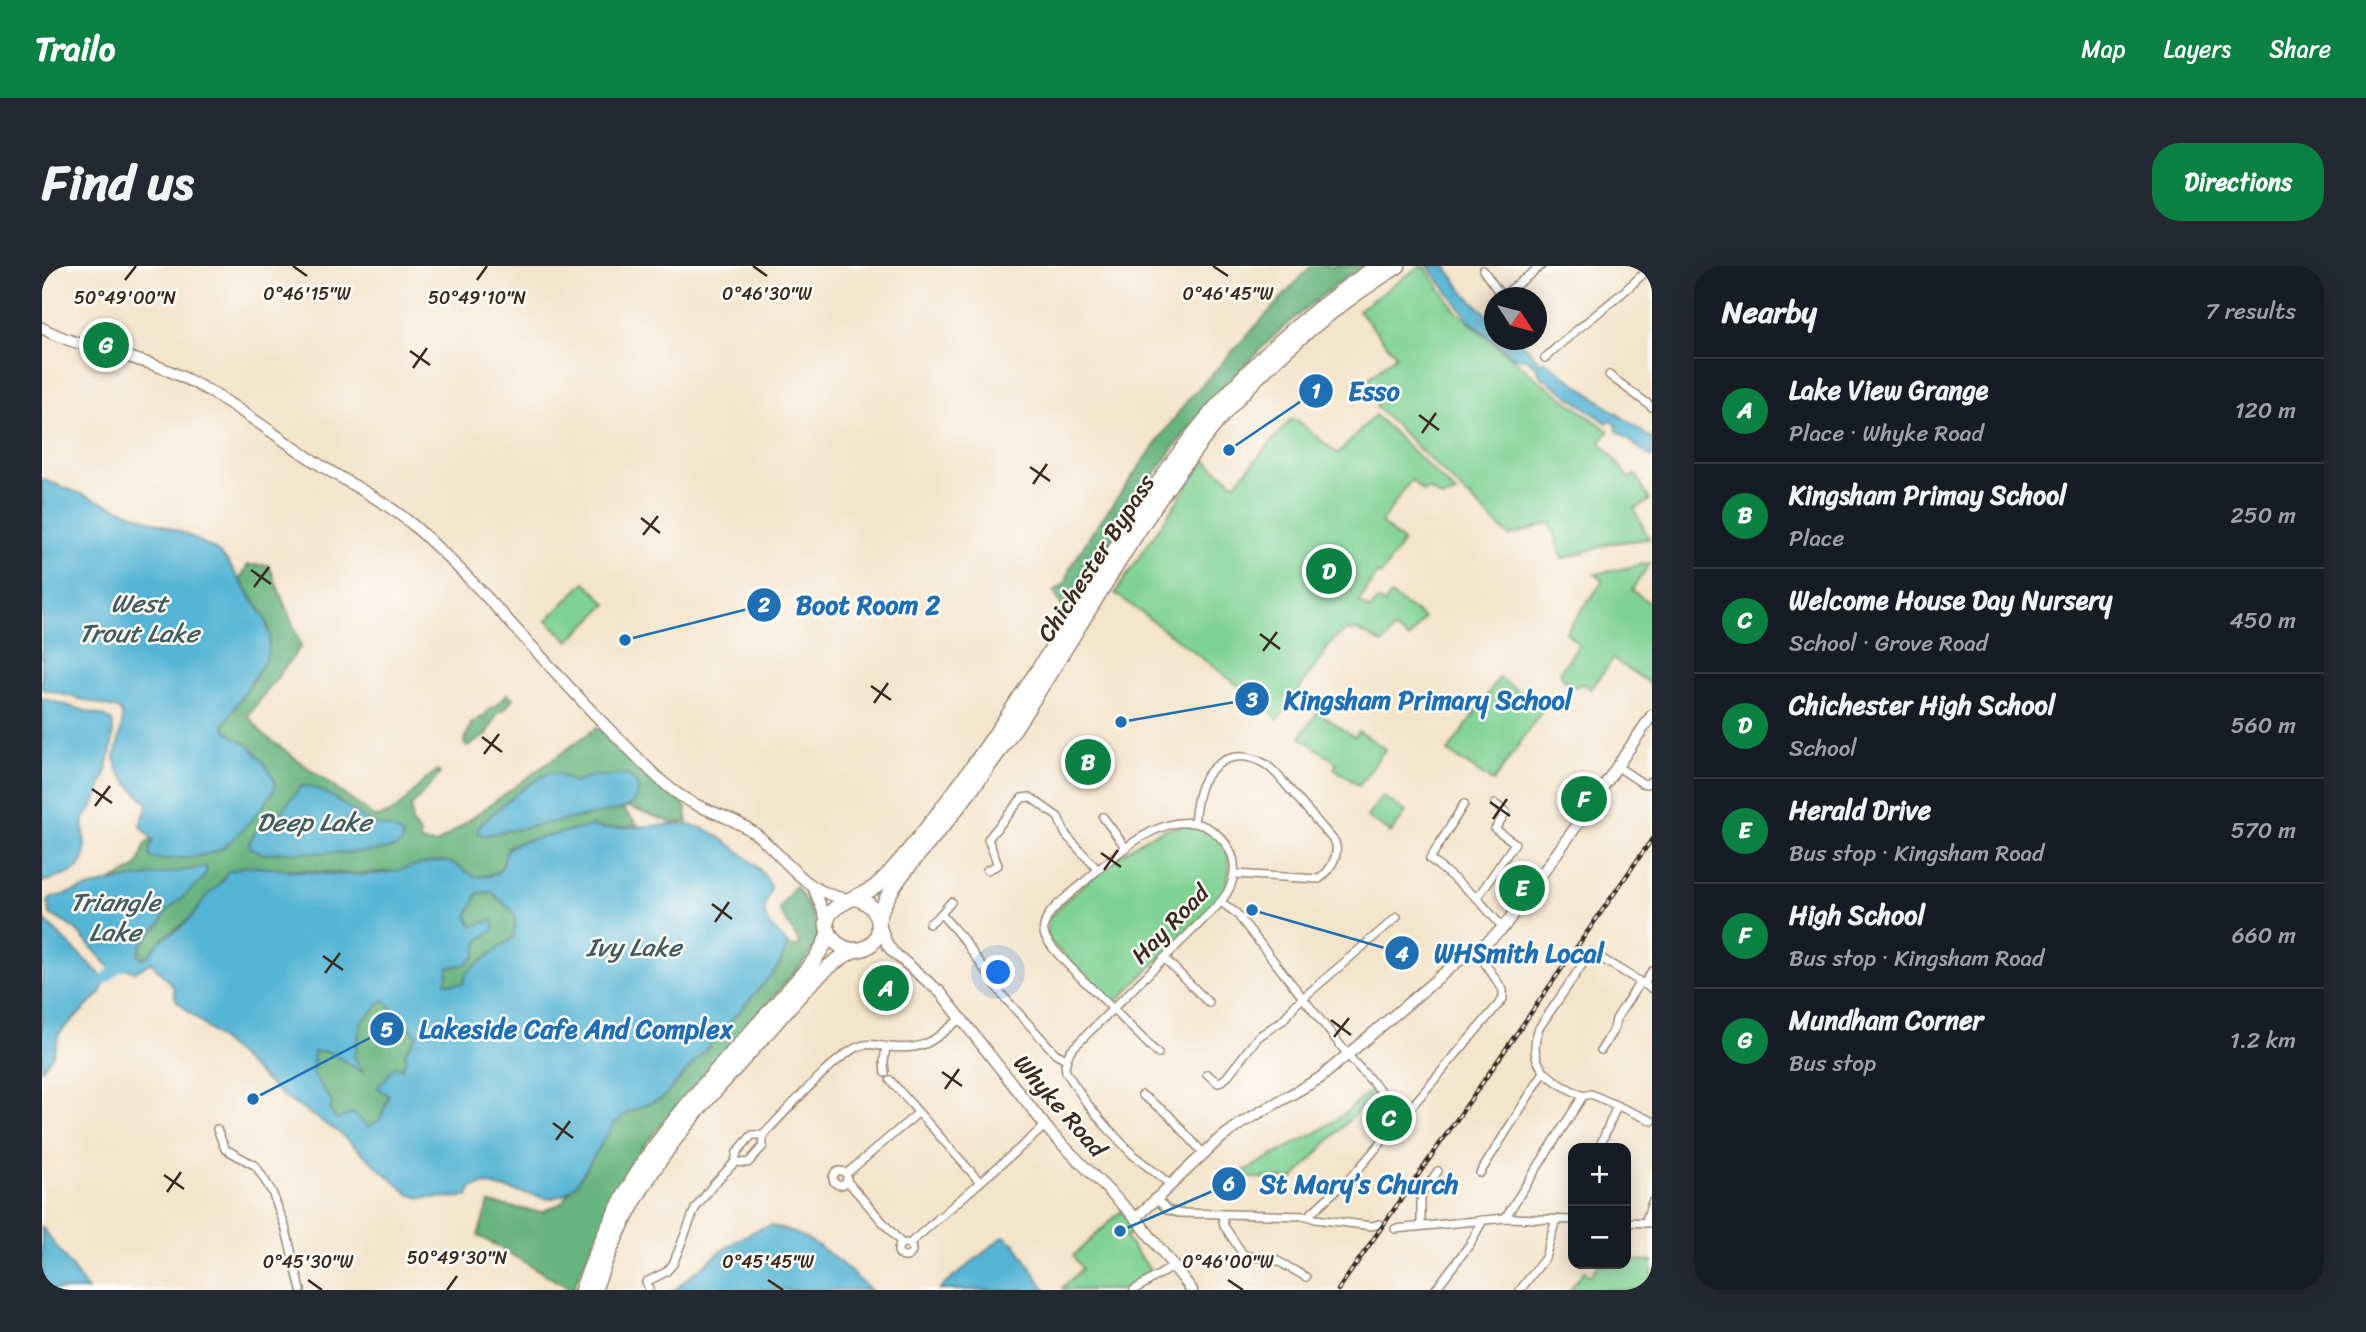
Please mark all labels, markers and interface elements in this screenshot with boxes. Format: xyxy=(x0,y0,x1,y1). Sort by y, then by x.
text: Trailo xyxy=(35,20,115,78)
text: Map xyxy=(2081,28,2126,70)
text: Layers xyxy=(2164,28,2231,70)
text: Share xyxy=(2269,28,2331,70)
text: Find us xyxy=(42,139,194,226)
button: Directions xyxy=(2152,143,2324,221)
text: 0°46'15"W xyxy=(263,278,352,310)
text: 0°46'30"W xyxy=(722,278,813,310)
text: 0°46'45"W xyxy=(1183,278,1275,310)
text: 50°49'00"N xyxy=(74,282,176,314)
text: 50°49'10"N xyxy=(428,282,527,314)
text: Nearby xyxy=(1722,285,1817,339)
north arrow xyxy=(1484,287,1547,350)
text: 7 results xyxy=(2206,291,2296,332)
pin: G xyxy=(83,319,129,371)
callout: Esso xyxy=(1299,367,1413,414)
text: Lake View Grange xyxy=(1789,367,1988,413)
text: Esso xyxy=(1348,368,1401,414)
text: 1 xyxy=(1311,372,1321,410)
text: A xyxy=(1737,390,1753,431)
text: 120 m xyxy=(2235,390,2296,431)
text: Place · Whyke Road xyxy=(1789,413,1984,454)
street label: Chichester Bypass xyxy=(1026,465,1167,651)
text: Kingsham Primay School xyxy=(1789,472,2067,518)
text: B xyxy=(1738,495,1752,536)
text: 250 m xyxy=(2230,495,2296,536)
text: Place xyxy=(1789,518,1844,559)
pin: D xyxy=(1306,545,1352,597)
text: Welcome House Day Nursery xyxy=(1789,577,2112,623)
water label: West Trout Lake xyxy=(79,580,202,656)
callout: Boot Room 2 xyxy=(747,581,954,628)
text: Boot Room 2 xyxy=(796,582,940,628)
text: 2 xyxy=(757,586,770,624)
text: C xyxy=(1738,600,1752,641)
text: 450 m xyxy=(2229,600,2296,641)
text: School · Grove Road xyxy=(1789,623,1988,664)
callout: Kingsham Primary School xyxy=(1235,676,1586,723)
text: Kingsham Primary School xyxy=(1283,677,1574,723)
text: 3 xyxy=(1245,681,1258,719)
text: Chichester High School xyxy=(1789,682,2055,728)
text: D xyxy=(1738,705,1752,746)
text: 560 m xyxy=(2231,705,2296,746)
text: School xyxy=(1789,728,1857,769)
pin: B xyxy=(1065,736,1111,788)
pin: F xyxy=(1561,773,1607,825)
text: Herald Drive xyxy=(1789,787,1931,833)
water label: Deep Lake xyxy=(257,799,374,845)
text: E xyxy=(1739,810,1751,851)
text: 570 m xyxy=(2231,810,2296,851)
text: Bus stop · Kingsham Road xyxy=(1789,833,2044,874)
pin: E xyxy=(1499,862,1545,914)
street label: Hay Road xyxy=(1120,873,1220,974)
water label: Triangle Lake xyxy=(70,879,163,955)
text: High School xyxy=(1789,892,1925,938)
text: F xyxy=(1739,915,1751,956)
text: 660 m xyxy=(2232,915,2296,956)
water label: Ivy Lake xyxy=(586,924,684,970)
callout: WHSmith Local xyxy=(1385,930,1618,977)
text: WHSmith Local xyxy=(1434,930,1606,976)
text: 4 xyxy=(1394,935,1409,973)
text: Bus stop · Kingsham Road xyxy=(1789,938,2044,979)
your location xyxy=(981,955,1015,989)
pin: A xyxy=(863,962,909,1014)
text: Mundham Corner xyxy=(1789,997,1983,1043)
callout: Lakeside Cafe And Complex xyxy=(369,1006,747,1053)
text: Lakeside Cafe And Complex xyxy=(419,1006,734,1052)
text: 5 xyxy=(381,1011,394,1049)
text: G xyxy=(1738,1020,1752,1061)
text: 1.2 km xyxy=(2230,1020,2296,1061)
text: Bus stop xyxy=(1789,1043,1876,1084)
street label: Whyke Road xyxy=(1003,1045,1119,1169)
pin: C xyxy=(1366,1092,1412,1144)
map controls xyxy=(1568,1143,1631,1269)
button: + xyxy=(1568,1143,1631,1206)
callout: St Mary’s Church xyxy=(1212,1160,1472,1207)
text: St Mary’s Church xyxy=(1259,1161,1459,1207)
text: 6 xyxy=(1222,1165,1235,1203)
button: − xyxy=(1568,1206,1631,1269)
text: 50°49'30"N xyxy=(407,1242,508,1274)
text: 0°45'30"W xyxy=(263,1246,354,1278)
text: 0°45'45"W xyxy=(722,1246,815,1278)
text: 0°46'00"W xyxy=(1182,1246,1275,1278)

